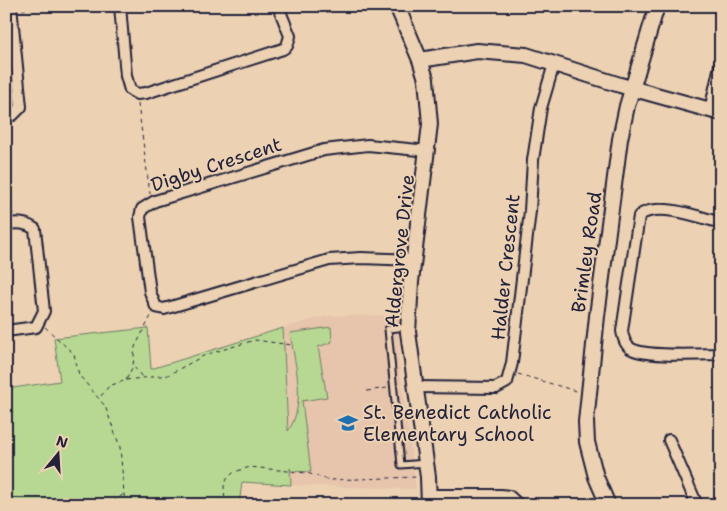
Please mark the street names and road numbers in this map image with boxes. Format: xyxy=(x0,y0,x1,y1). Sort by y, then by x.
street label: Digby Crescent xyxy=(148,132,285,197)
street label: Aldergrove Drive xyxy=(379,173,420,329)
street label: Brimley Road xyxy=(566,190,607,314)
street label: Halder Crescent xyxy=(485,193,526,341)

